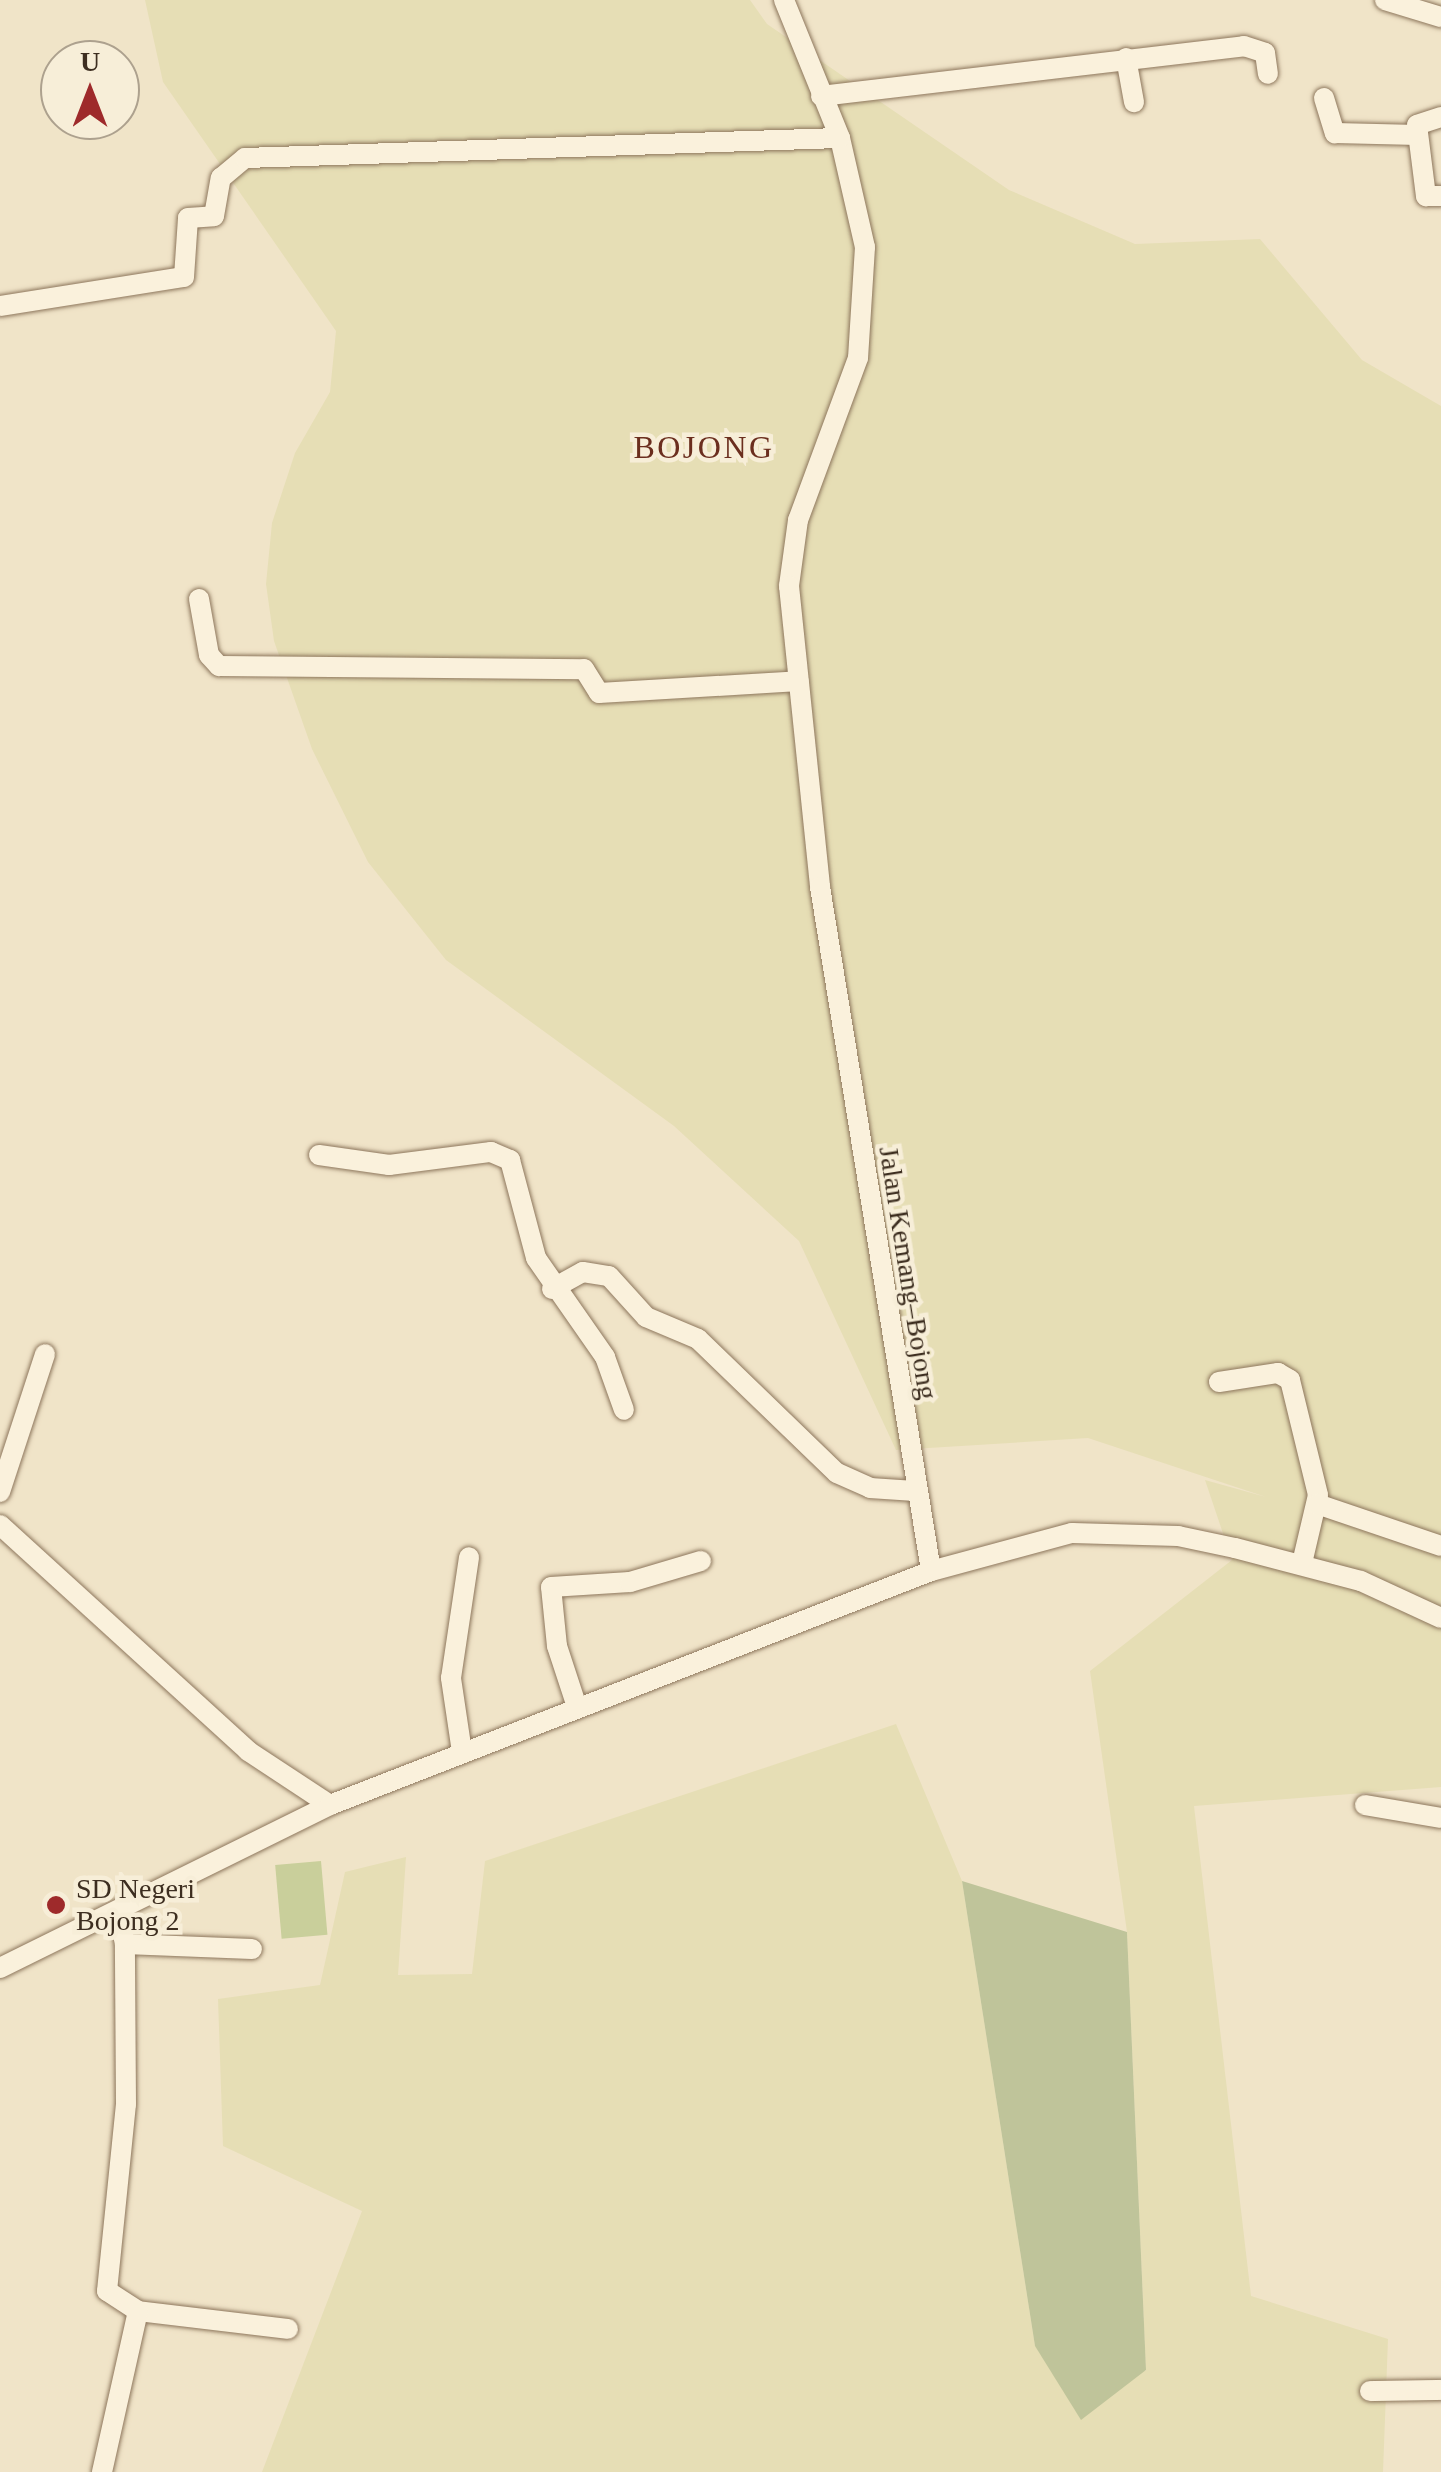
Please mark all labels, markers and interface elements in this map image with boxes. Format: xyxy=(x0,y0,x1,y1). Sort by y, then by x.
north arrow xyxy=(40,40,140,140)
text: U xyxy=(80,46,100,77)
district label: BOJONG xyxy=(633,428,775,466)
street label: Jalan Kemang–Bojong xyxy=(871,1144,945,1402)
place label: SD Negeri Bojong 2 xyxy=(76,1872,195,1938)
marker: SD Negeri Bojong 2 xyxy=(45,1894,67,1916)

